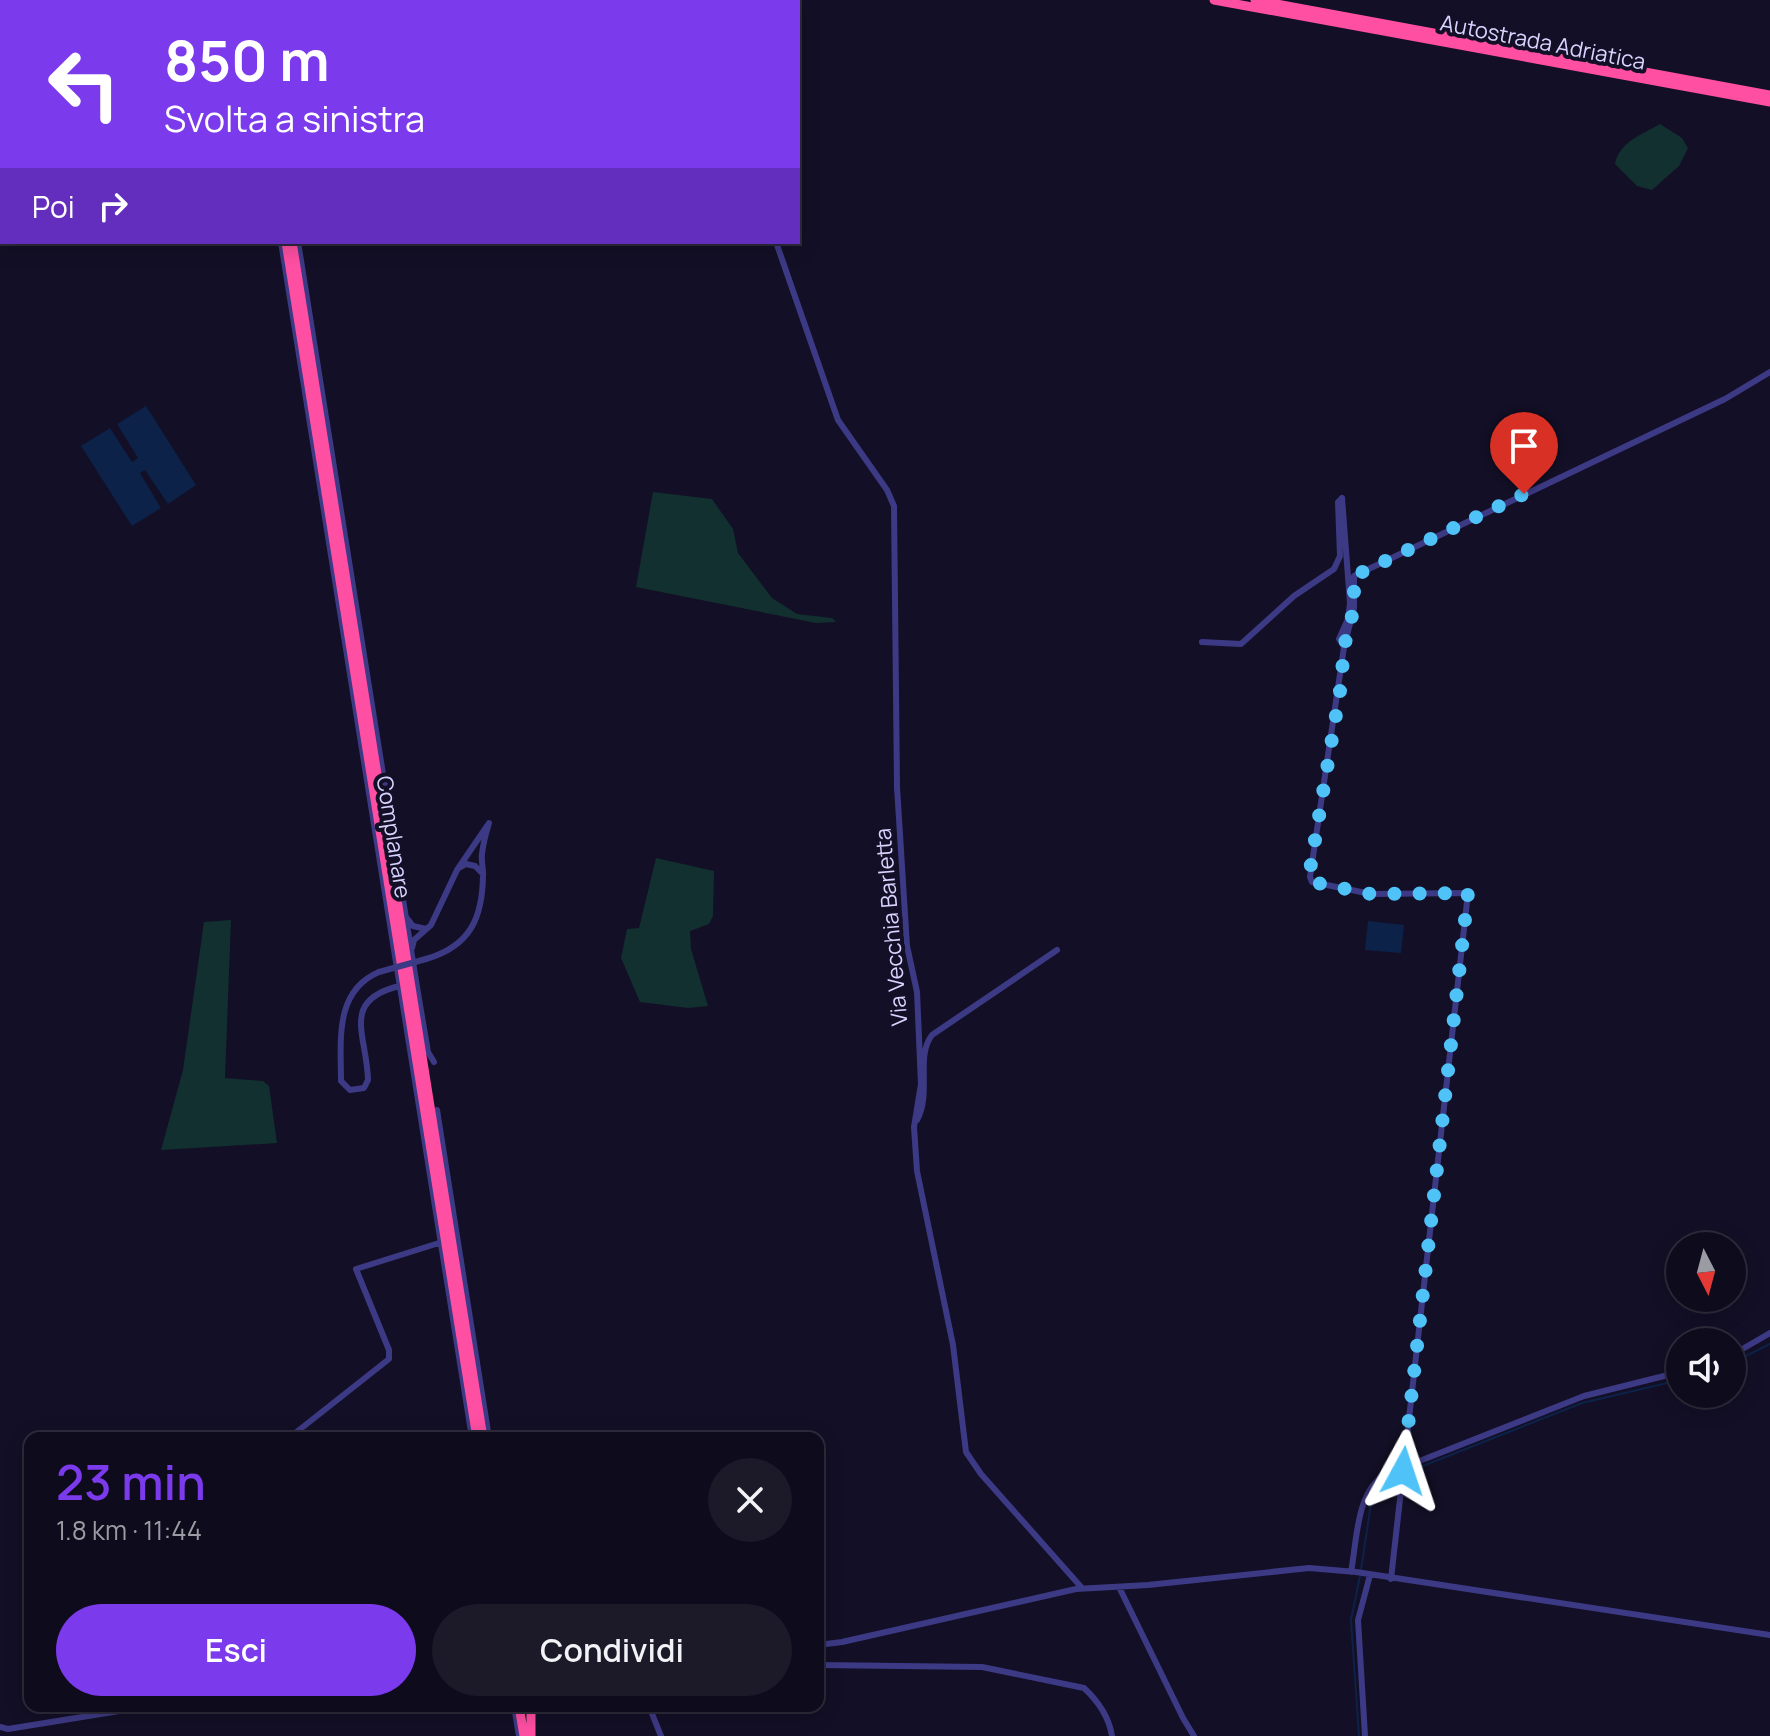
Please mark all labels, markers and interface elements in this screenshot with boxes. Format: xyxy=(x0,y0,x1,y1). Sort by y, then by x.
street label: Autostrada Adriatica xyxy=(1438,7,1648,77)
text: 850 m xyxy=(164,21,330,98)
icon: left xyxy=(32,32,136,136)
text: Svolta a sinistra xyxy=(164,94,425,143)
icon: right xyxy=(91,184,135,228)
text: Poi xyxy=(32,186,75,227)
pin xyxy=(1490,412,1558,494)
icon: arrive xyxy=(1502,424,1546,468)
street label: Complanare xyxy=(370,774,419,901)
street label: Via Vecchia Barletta xyxy=(867,827,915,1027)
north arrow xyxy=(1666,1232,1746,1312)
map controls xyxy=(1666,1232,1746,1408)
button: sound xyxy=(1666,1328,1746,1408)
position arrow xyxy=(1361,1429,1445,1513)
text: 23 min xyxy=(56,1449,206,1514)
button: close xyxy=(708,1458,792,1542)
text: 1.8 km · 11:44 xyxy=(56,1512,202,1548)
button: Esci xyxy=(56,1604,416,1696)
button: Condividi xyxy=(432,1604,792,1696)

